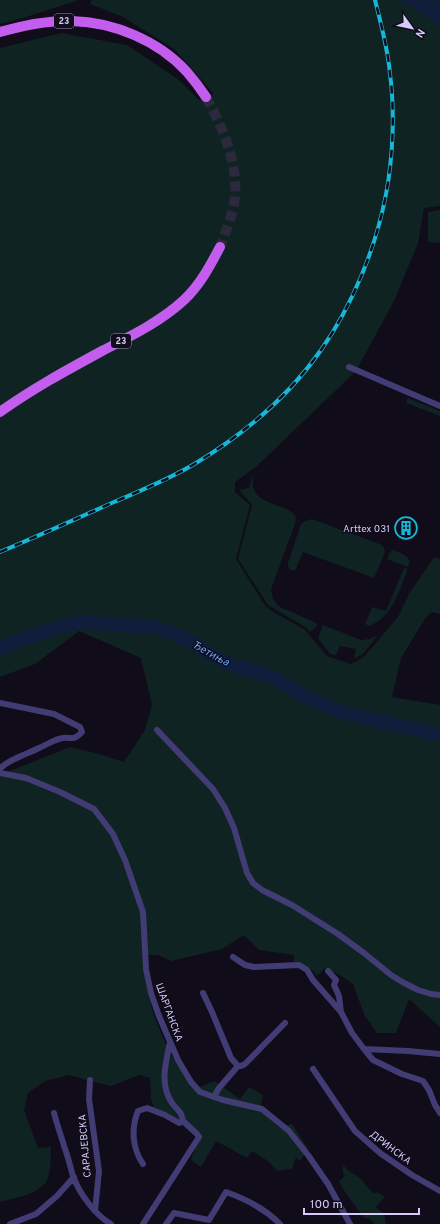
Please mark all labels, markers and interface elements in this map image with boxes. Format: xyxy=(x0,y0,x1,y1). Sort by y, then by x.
north arrow xyxy=(392,8,432,48)
road number: 23 xyxy=(54,14,74,28)
text: N xyxy=(412,26,428,40)
road number: 23 xyxy=(111,334,131,348)
building icon: Arttex 031 xyxy=(393,515,419,541)
place label: Arttex 031 xyxy=(343,523,390,536)
water label: Ђетиња xyxy=(189,638,232,670)
street label: ШАРГАНСКА xyxy=(152,981,185,1044)
street label: САРАЈЕВСКА xyxy=(76,1113,95,1178)
street label: ДРИНСКА xyxy=(367,1128,414,1168)
scale bar xyxy=(304,1190,419,1216)
text: 100 m xyxy=(310,1197,343,1213)

